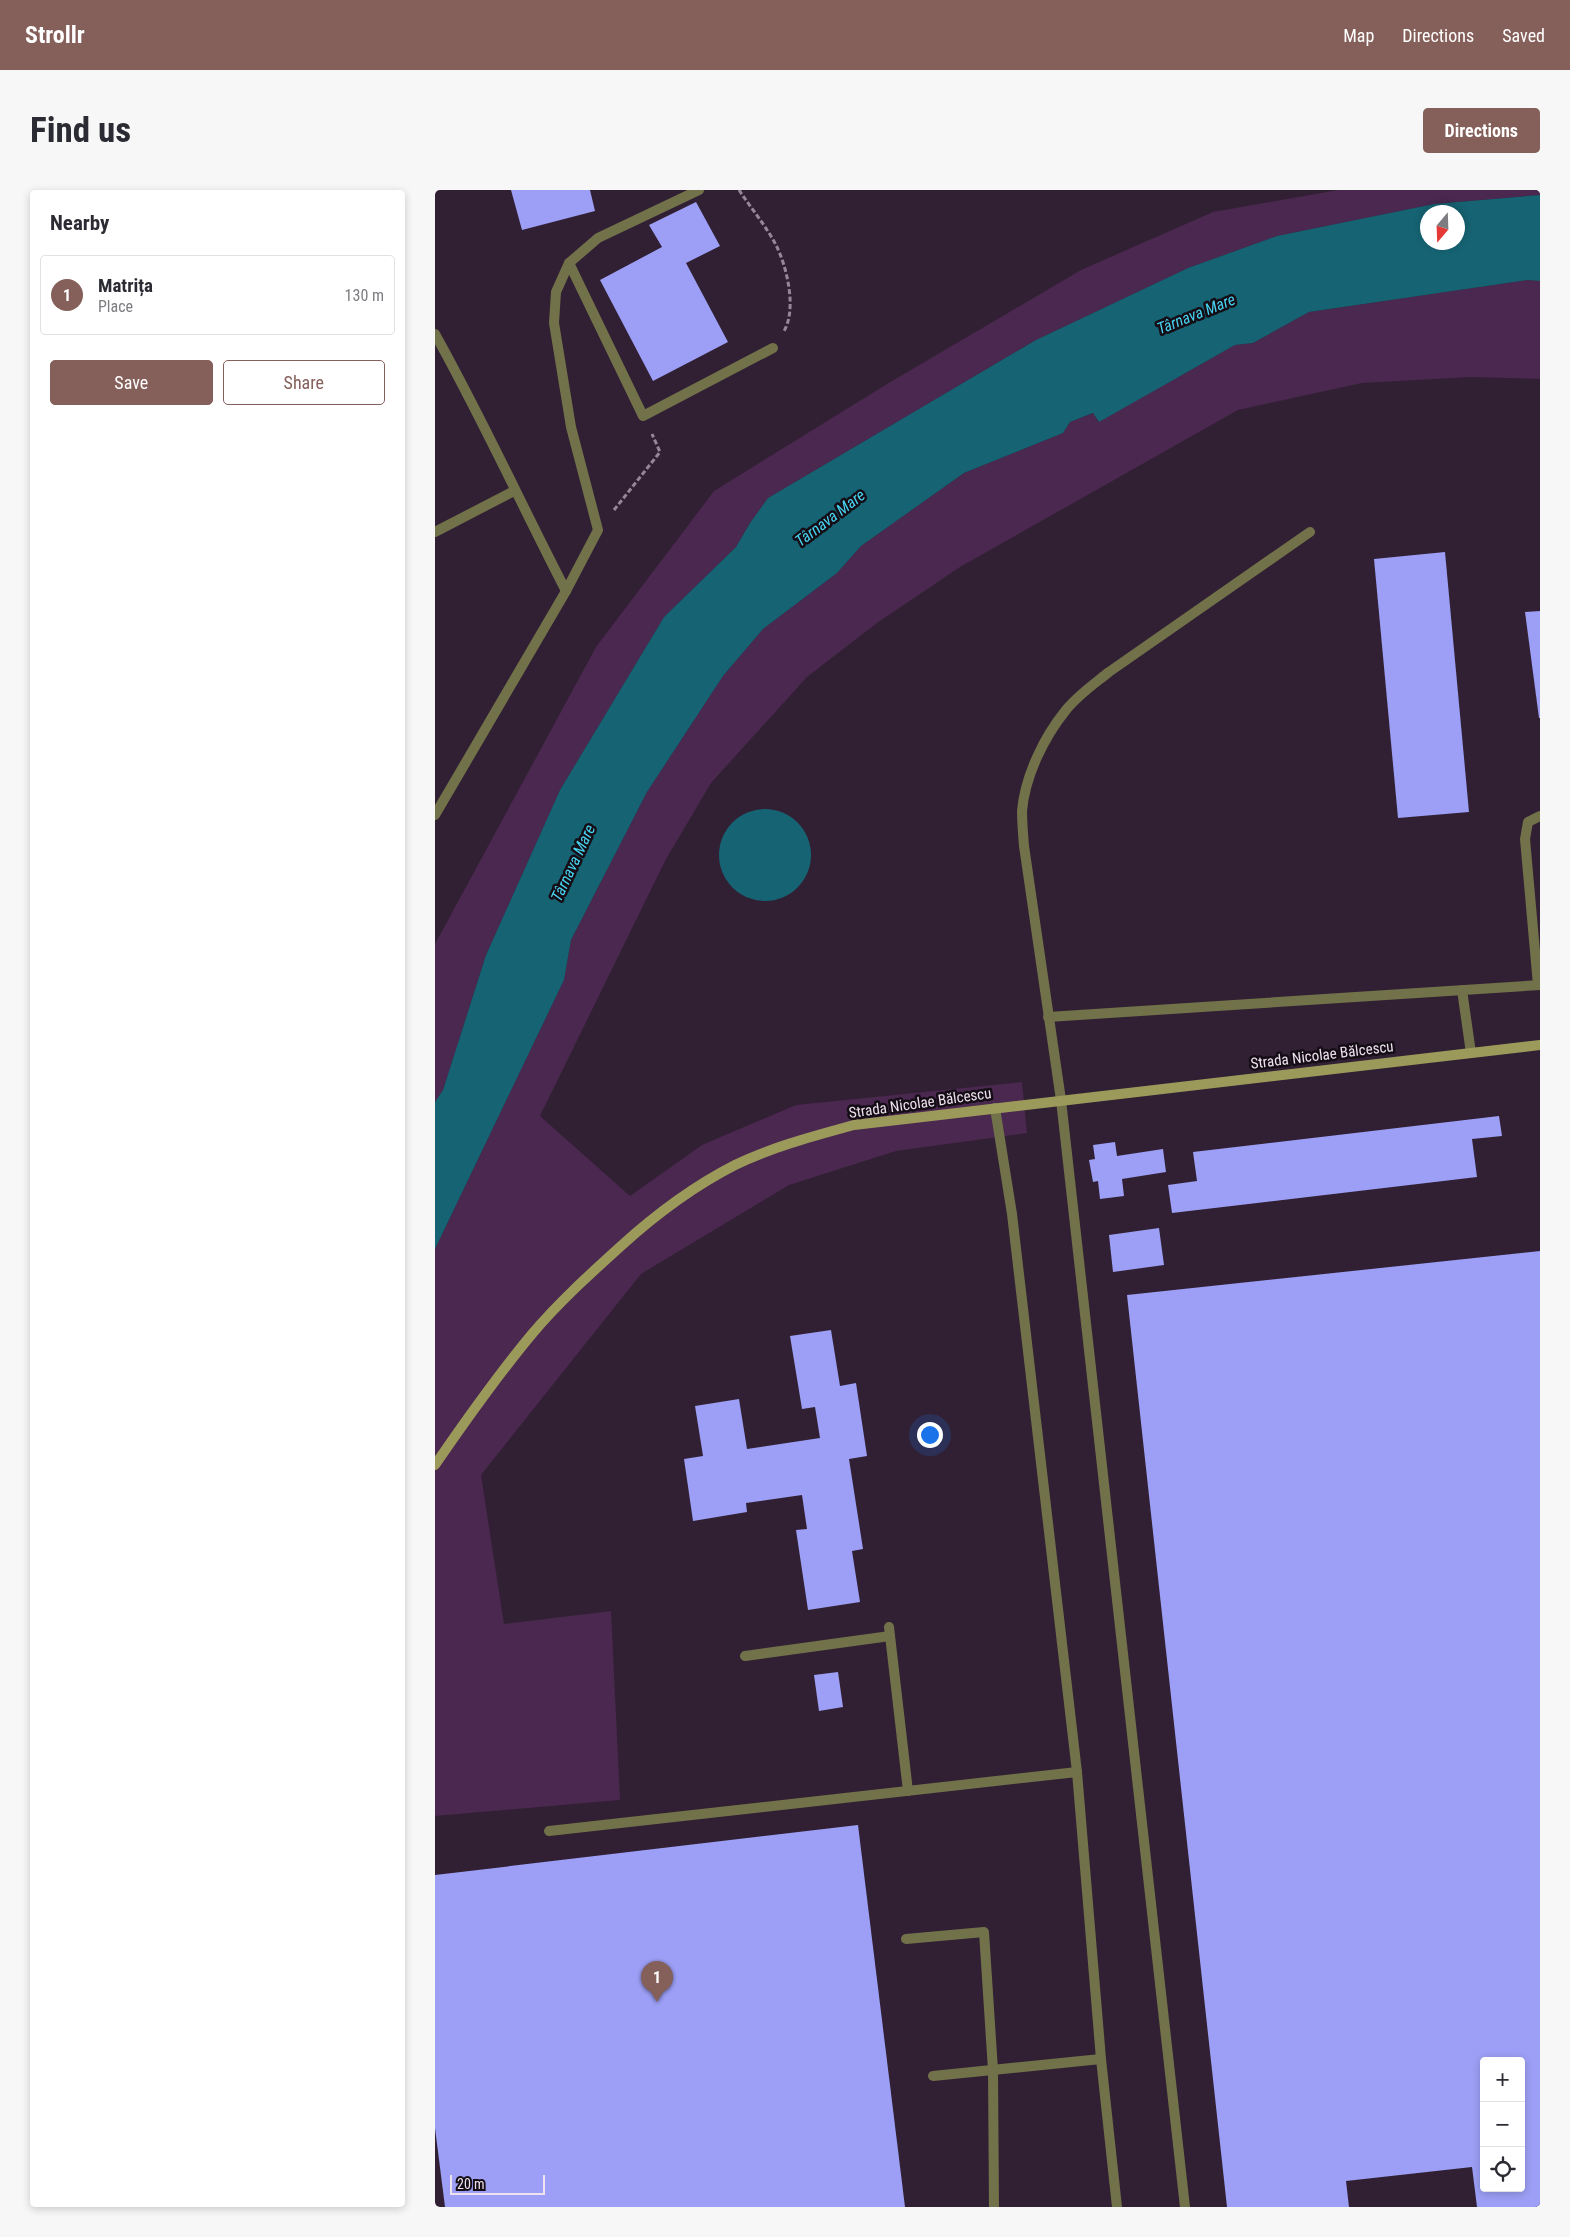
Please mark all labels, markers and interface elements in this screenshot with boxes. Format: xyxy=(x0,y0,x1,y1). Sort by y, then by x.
text: Strollr xyxy=(25,21,85,49)
text: Map xyxy=(1343,25,1374,46)
text: Directions xyxy=(1402,25,1474,46)
text: Saved xyxy=(1502,25,1545,46)
button: Directions xyxy=(1423,108,1540,153)
text: Find us xyxy=(30,110,131,151)
north arrow xyxy=(1420,205,1465,250)
text: Nearby xyxy=(50,211,109,235)
text: Matrița xyxy=(98,274,153,297)
text: 1 xyxy=(63,286,71,305)
text: 130 m xyxy=(345,286,384,305)
water label: Târnava Mare xyxy=(1154,290,1238,338)
text: Place xyxy=(98,297,133,316)
button: Save xyxy=(50,360,213,405)
button: Share xyxy=(223,360,385,405)
water label: Târnava Mare xyxy=(791,485,869,551)
water label: Târnava Mare xyxy=(547,821,599,905)
street label: Strada Nicolae Bălcescu xyxy=(1250,1037,1394,1073)
street label: Strada Nicolae Bălcescu xyxy=(848,1084,992,1122)
your location xyxy=(917,1422,943,1448)
pin: 1 xyxy=(641,1961,673,2002)
map controls xyxy=(1480,2057,1525,2192)
button: + xyxy=(1480,2057,1525,2102)
button: − xyxy=(1480,2102,1525,2147)
button: locate xyxy=(1480,2147,1525,2192)
scale bar xyxy=(450,2172,545,2195)
text: 20 m xyxy=(457,2176,485,2192)

